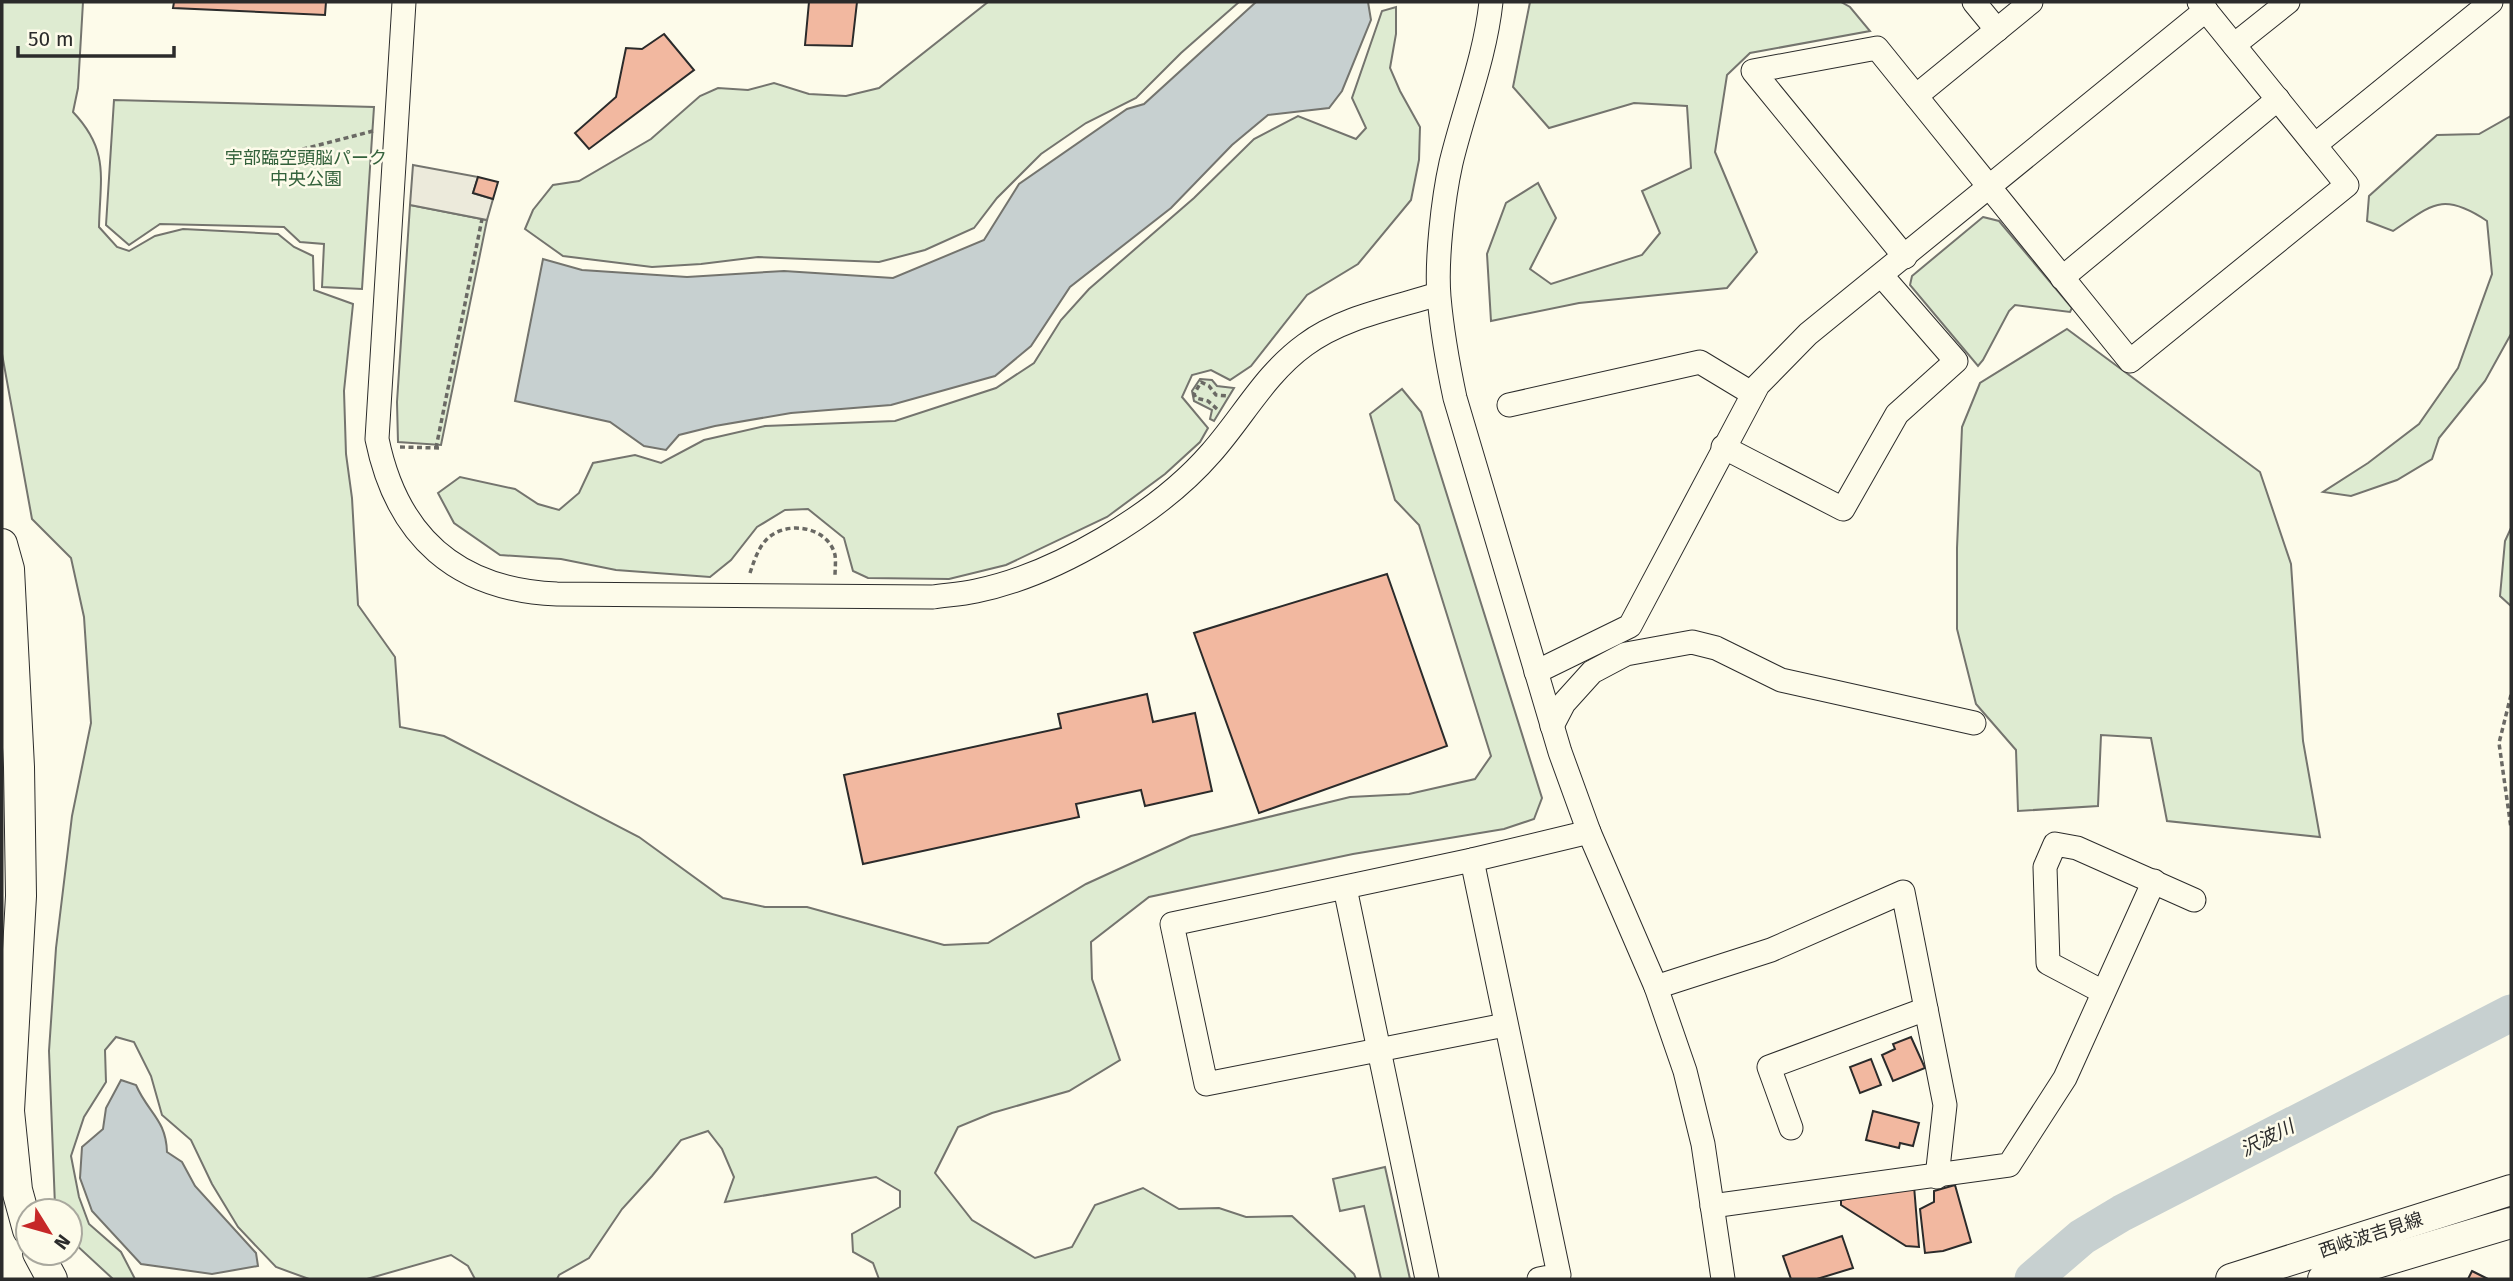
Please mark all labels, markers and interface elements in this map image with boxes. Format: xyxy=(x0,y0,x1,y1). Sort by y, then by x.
scale bar xyxy=(18,14,173,58)
text: 50 m xyxy=(28,26,74,52)
park label: 宇部臨空頭脳パーク 中央公園 xyxy=(225,147,387,190)
water label: 沢波川 xyxy=(2236,1114,2299,1161)
north arrow xyxy=(14,1197,84,1267)
street label: 西岐波吉見線 xyxy=(2316,1208,2426,1262)
text: N xyxy=(49,1230,75,1254)

